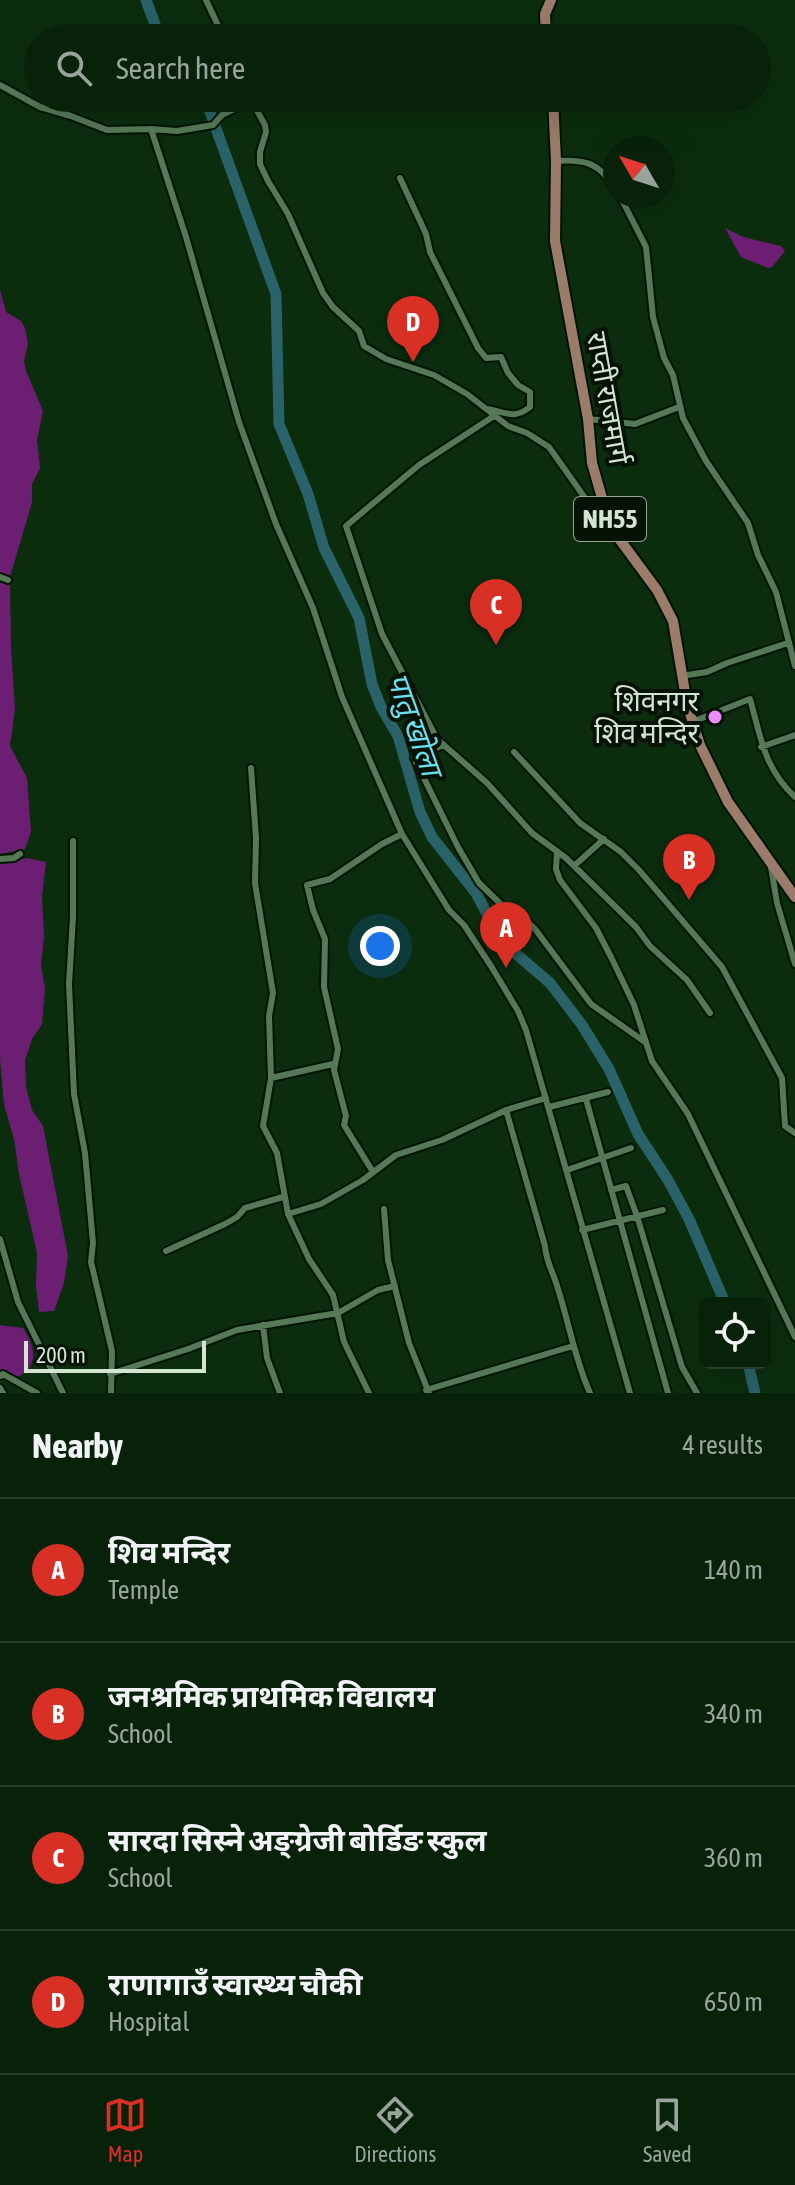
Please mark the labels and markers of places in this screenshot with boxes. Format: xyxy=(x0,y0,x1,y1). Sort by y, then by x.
pin: D xyxy=(387,296,439,362)
pin: C xyxy=(470,579,522,645)
place label: शिवनगर शिव मन्दिर xyxy=(594,685,700,749)
marker: शिवनगर शिव मन्दिर xyxy=(706,708,724,726)
pin: B xyxy=(663,834,715,900)
pin: A xyxy=(480,902,532,968)

